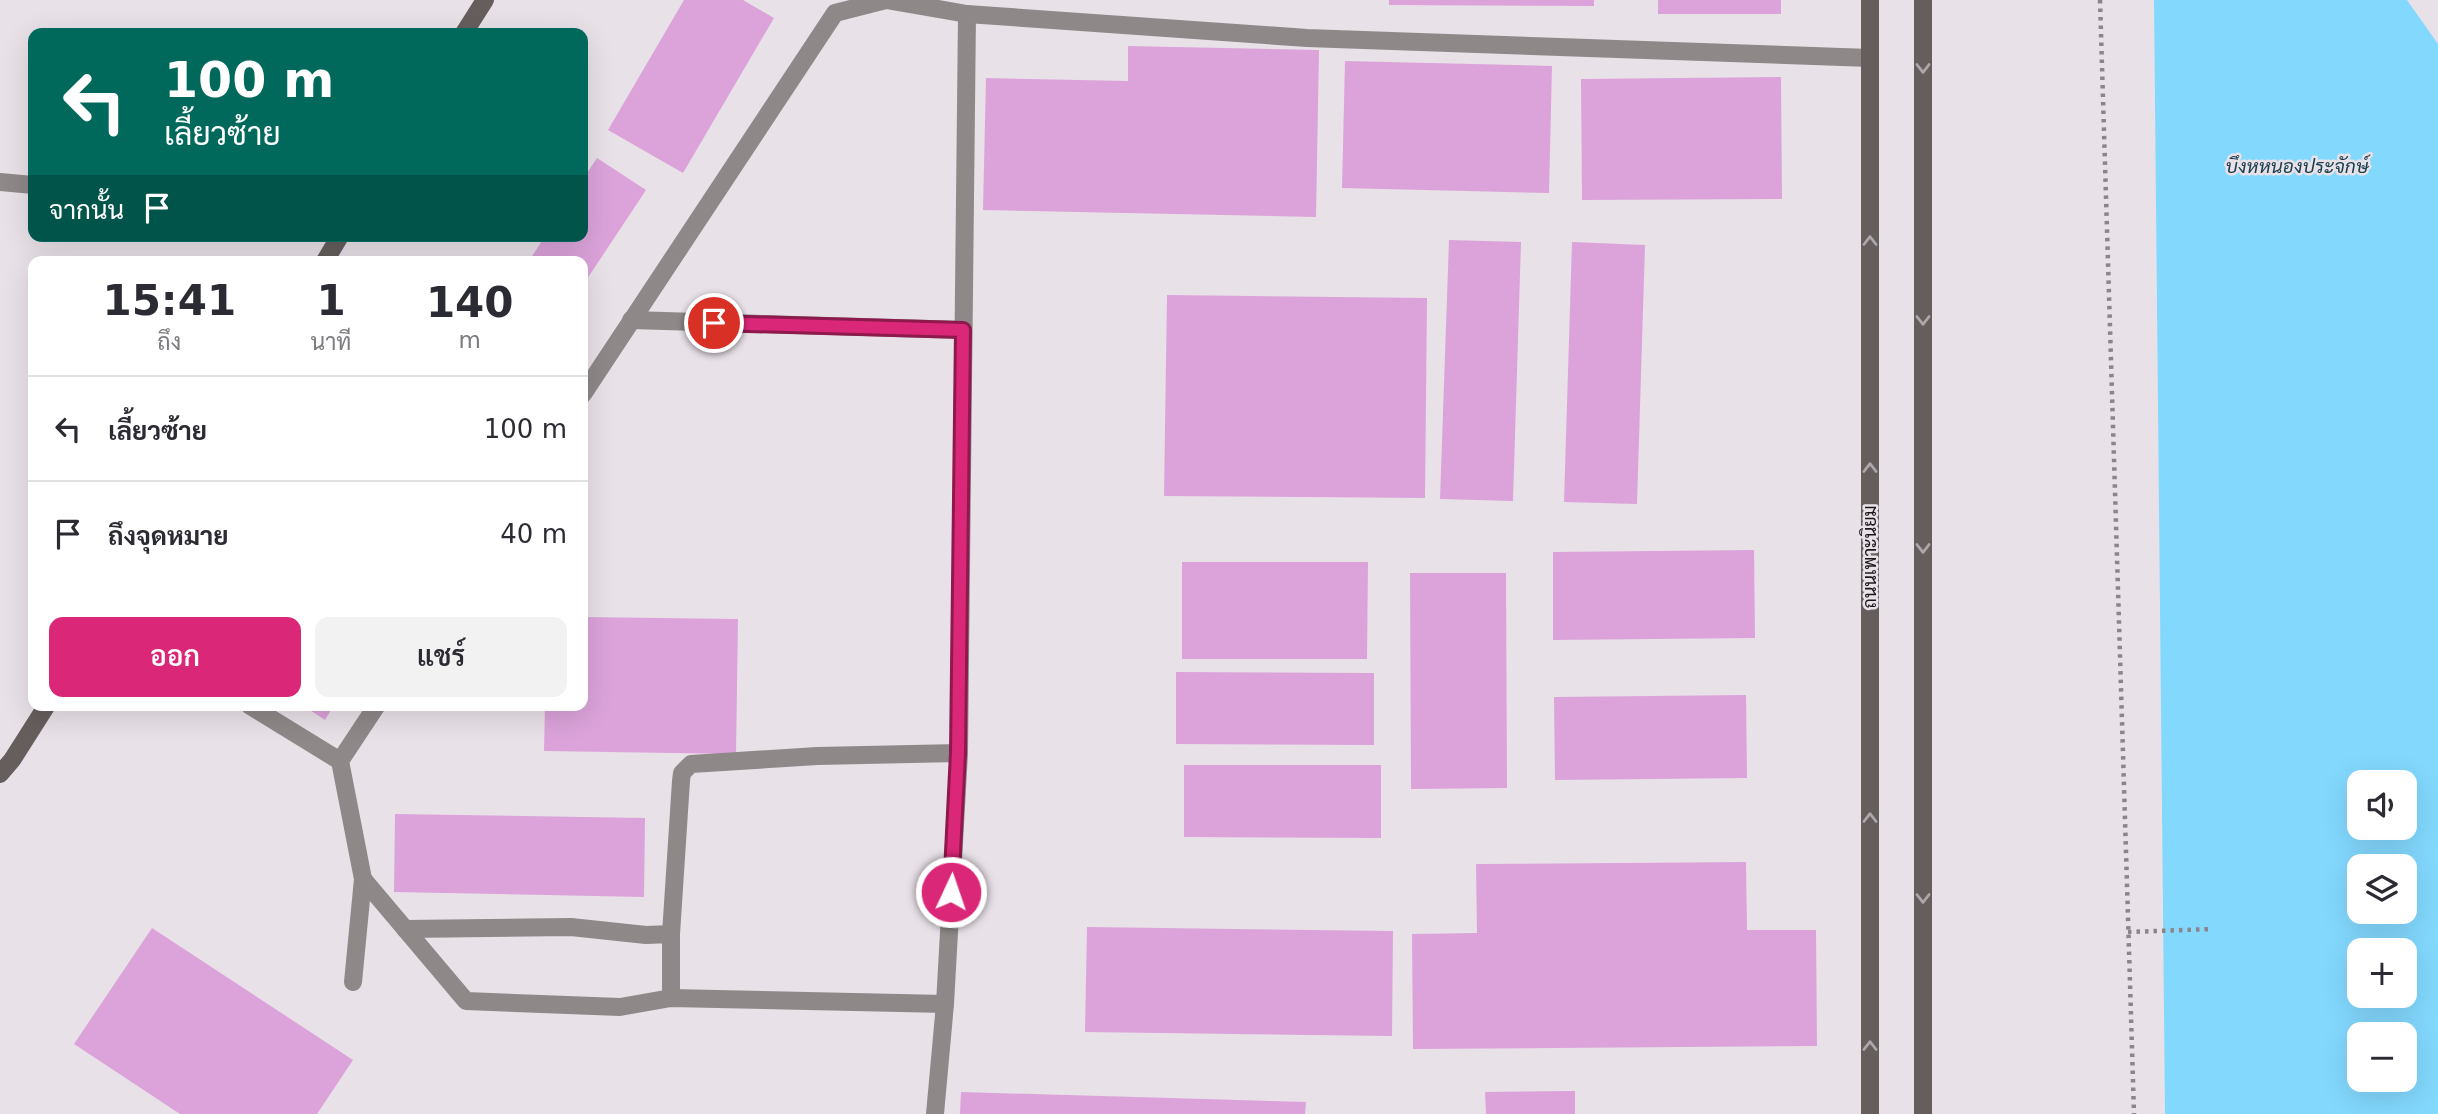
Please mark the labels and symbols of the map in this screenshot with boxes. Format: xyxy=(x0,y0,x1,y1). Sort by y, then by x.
one-way arrow xyxy=(1915,63,1931,74)
water label: บึงหหนองประจักษ์ xyxy=(2225,154,2371,177)
one-way arrow xyxy=(1862,235,1878,246)
pin xyxy=(684,293,744,353)
one-way arrow xyxy=(1915,315,1931,326)
one-way arrow xyxy=(1862,463,1878,473)
street label: ถนนเพาะนิยม xyxy=(1859,505,1880,609)
one-way arrow xyxy=(1915,543,1931,553)
one-way arrow xyxy=(1862,813,1878,823)
position arrow xyxy=(914,855,988,929)
one-way arrow xyxy=(1915,893,1931,903)
one-way arrow xyxy=(1862,1040,1878,1051)

